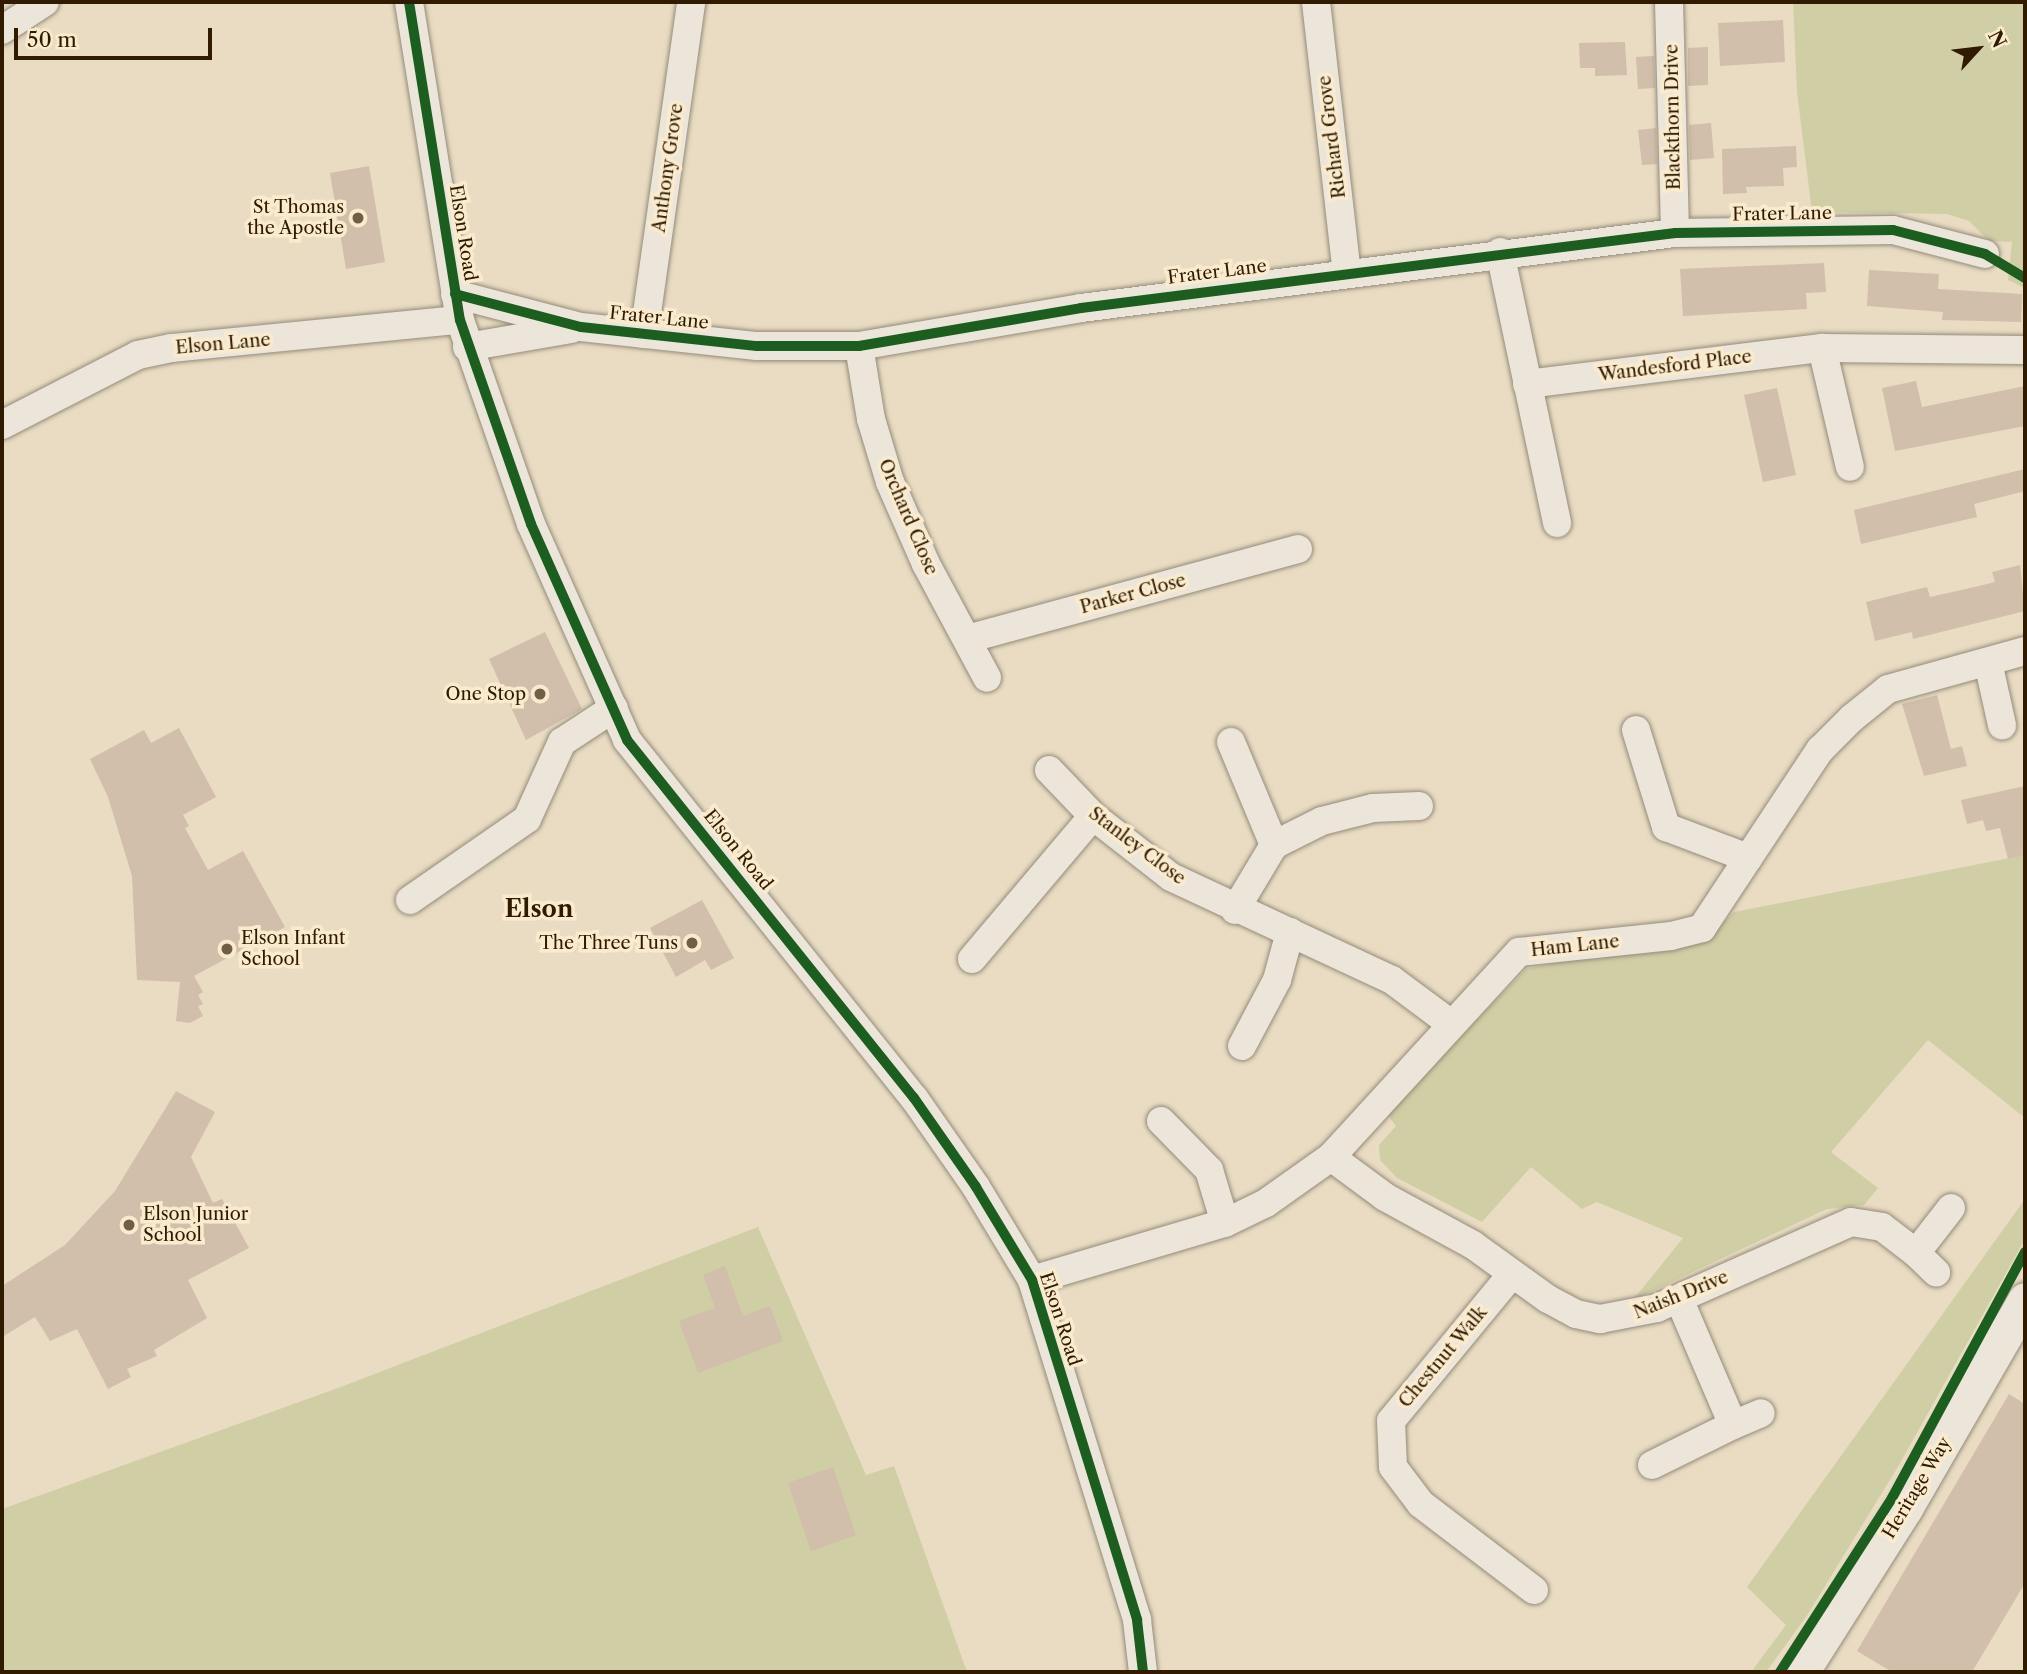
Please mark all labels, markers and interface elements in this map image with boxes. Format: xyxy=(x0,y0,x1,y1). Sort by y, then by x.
scale bar xyxy=(18,14,215,58)
north arrow xyxy=(1943,14,2013,84)
text: 50 m xyxy=(27,27,77,52)
text: N xyxy=(1983,27,2011,52)
street label: Blackthorn Drive xyxy=(1661,44,1685,190)
street label: Richard Grove xyxy=(1314,74,1350,200)
street label: Anthony Grove xyxy=(648,102,688,234)
street label: Elson Road xyxy=(445,183,481,283)
place label: St Thomas the Apostle xyxy=(247,197,344,240)
street label: Frater Lane xyxy=(1732,202,1832,226)
marker: St Thomas the Apostle xyxy=(350,210,366,226)
street label: Frater Lane xyxy=(1166,255,1268,289)
street label: Frater Lane xyxy=(608,302,710,334)
street label: Elson Lane xyxy=(175,329,271,359)
street label: Wandesford Place xyxy=(1597,346,1753,386)
street label: Orchard Close xyxy=(874,456,942,578)
street label: Parker Close xyxy=(1078,569,1188,619)
place label: One Stop xyxy=(446,683,526,705)
marker: One Stop xyxy=(532,686,548,702)
street label: Stanley Close xyxy=(1084,802,1190,890)
street label: Elson Road xyxy=(699,805,777,895)
district label: Elson xyxy=(505,895,573,923)
place label: Elson Infant School xyxy=(241,928,345,970)
street label: Ham Lane xyxy=(1530,931,1620,961)
place label: The Three Tuns xyxy=(538,932,678,954)
marker: The Three Tuns xyxy=(684,935,700,951)
marker: Elson Infant School xyxy=(219,941,235,957)
place label: Elson Junior School xyxy=(143,1204,248,1246)
marker: Elson Junior School xyxy=(121,1217,137,1233)
street label: Naish Drive xyxy=(1631,1266,1731,1324)
street label: Elson Road xyxy=(1035,1269,1085,1369)
street label: Chestnut Walk xyxy=(1394,1302,1492,1412)
street label: Heritage Way xyxy=(1878,1433,1956,1543)

